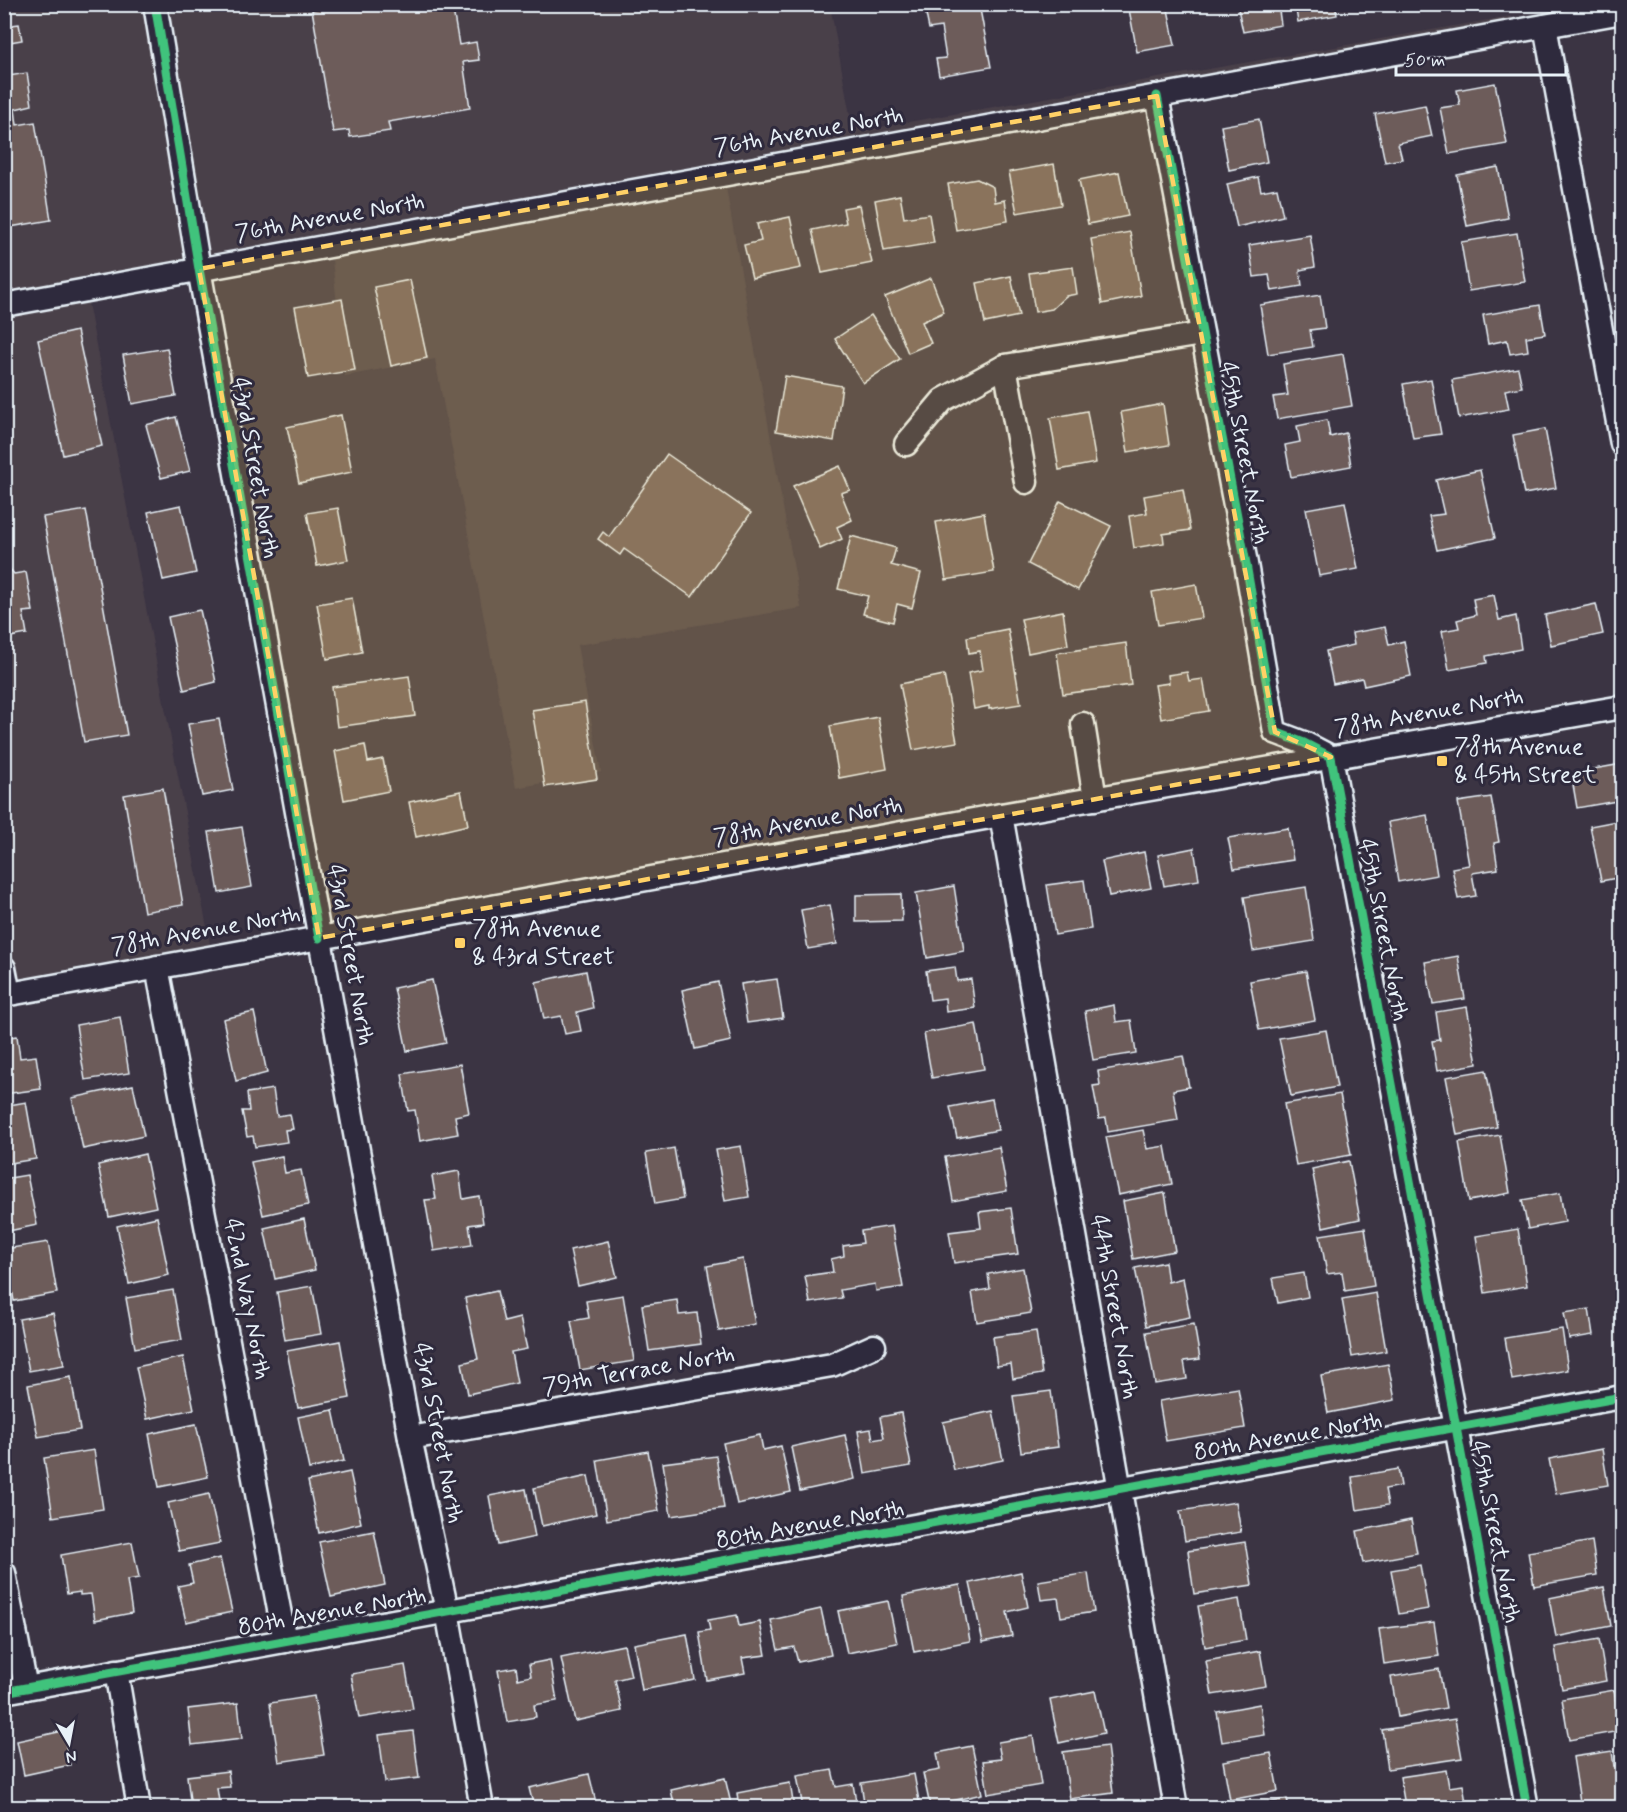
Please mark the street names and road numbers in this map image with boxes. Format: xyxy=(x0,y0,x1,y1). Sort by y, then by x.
street label: 76th Avenue North xyxy=(712,100,906,164)
street label: 76th Avenue North xyxy=(233,186,427,250)
street label: 45th Street North xyxy=(1211,359,1277,547)
street label: 43rd Street North xyxy=(224,375,286,561)
street label: 78th Avenue North xyxy=(1332,681,1526,745)
street label: 78th Avenue North xyxy=(711,790,905,854)
street label: 45th Street North xyxy=(1350,836,1416,1024)
street label: 43rd Street North xyxy=(319,862,381,1048)
street label: 78th Avenue North xyxy=(109,899,303,963)
street label: 44th Street North xyxy=(1083,1212,1145,1402)
street label: 42nd Way North xyxy=(216,1216,278,1382)
street label: 79th Terrace North xyxy=(541,1339,737,1403)
street label: 43rd Street North xyxy=(405,1340,471,1526)
street label: 80th Avenue North xyxy=(1191,1405,1385,1469)
street label: 45th Street North xyxy=(1462,1438,1528,1626)
street label: 80th Avenue North xyxy=(713,1493,907,1557)
street label: 80th Avenue North xyxy=(235,1580,429,1644)

